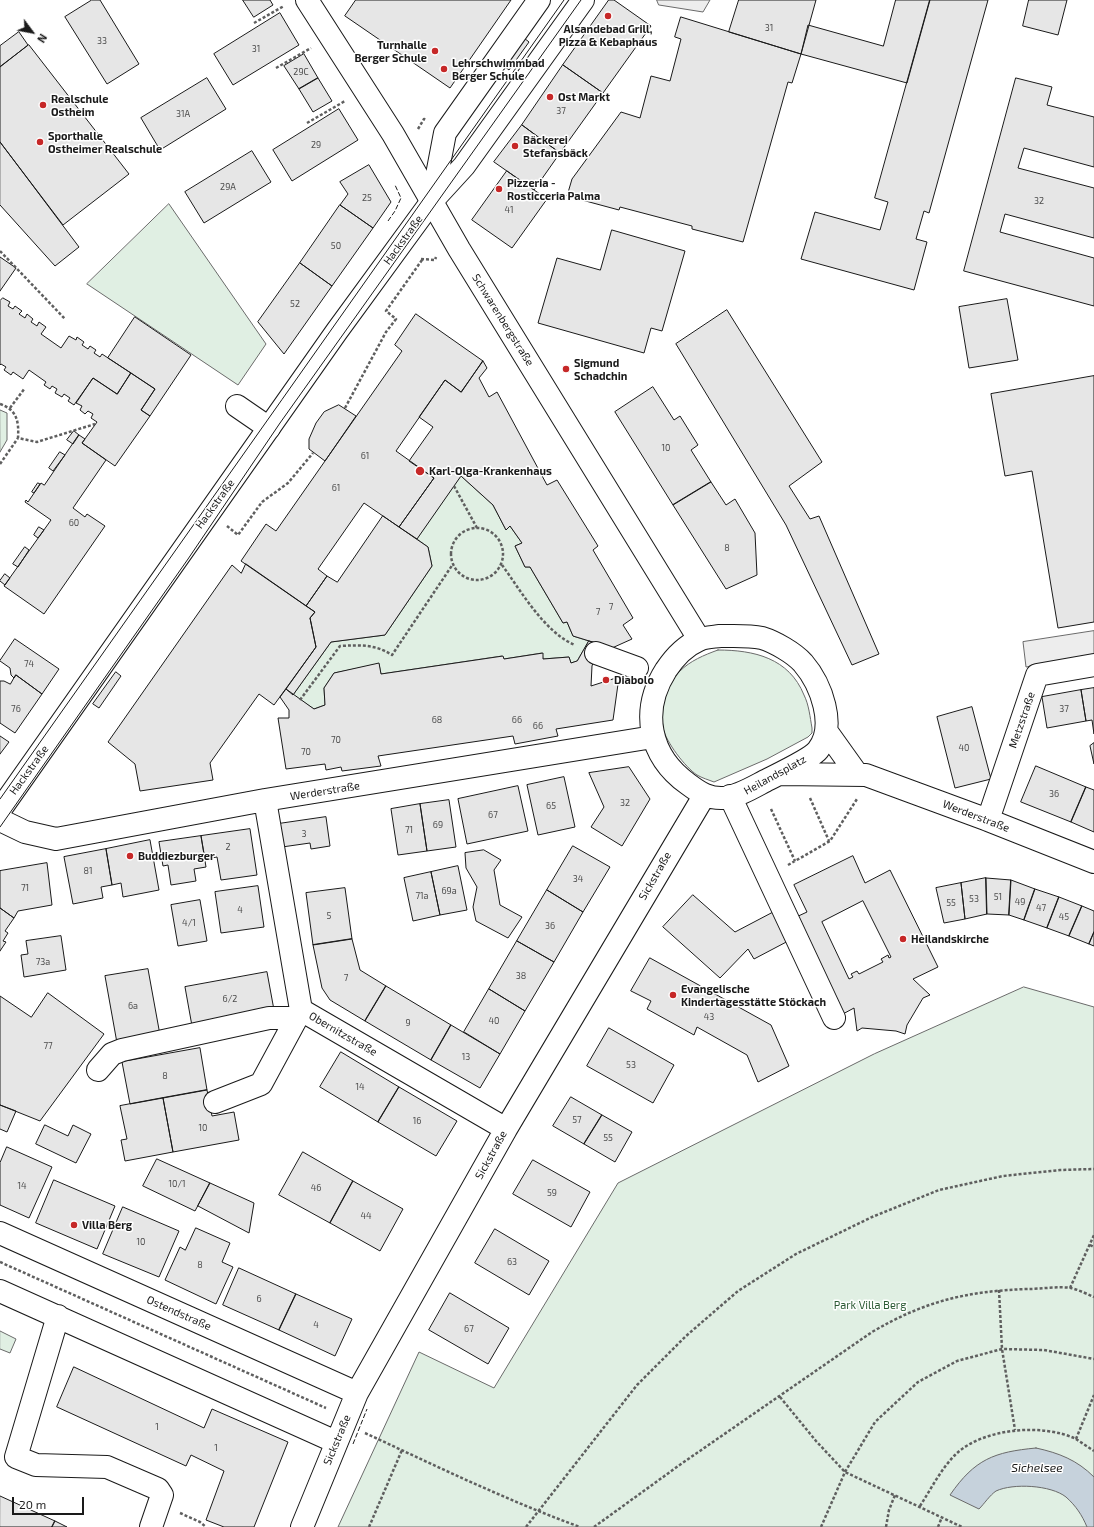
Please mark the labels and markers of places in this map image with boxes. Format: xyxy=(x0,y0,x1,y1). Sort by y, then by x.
marker: Alsandebad Grill, Pizza & Kebaphaus xyxy=(603,11,613,21)
place label: Alsandebad Grill, Pizza & Kebaphaus xyxy=(559,22,657,48)
place label: Turnhalle Berger Schule xyxy=(354,38,427,64)
marker: Turnhalle Berger Schule xyxy=(430,46,440,56)
place label: Lehrschwimmbad Berger Schule xyxy=(452,56,545,82)
marker: Lehrschwimmbad Berger Schule xyxy=(439,64,449,74)
place label: Ost Markt xyxy=(558,90,610,104)
place label: Realschule Ostheim xyxy=(51,92,109,118)
marker: Ost Markt xyxy=(545,92,555,102)
marker: Realschule Ostheim xyxy=(38,100,48,110)
place label: Sporthalle Ostheimer Realschule xyxy=(48,129,162,155)
place label: Bäckerei Stefansbäck xyxy=(523,133,588,159)
marker: Sporthalle Ostheimer Realschule xyxy=(35,137,45,147)
marker: Bäckerei Stefansbäck xyxy=(510,141,520,151)
place label: Pizzeria - Rosticceria Palma xyxy=(507,176,600,202)
marker: Pizzeria - Rosticceria Palma xyxy=(494,184,504,194)
place label: Sigmund Schadchin xyxy=(574,356,627,382)
marker: Sigmund Schadchin xyxy=(561,364,571,374)
place label: Karl-Olga-Krankenhaus xyxy=(429,464,552,478)
marker: Karl-Olga-Krankenhaus xyxy=(414,465,426,477)
place label: Diabolo xyxy=(614,673,654,687)
marker: Diabolo xyxy=(601,675,611,685)
place label: Buddiezburger xyxy=(138,849,215,863)
marker: Buddiezburger xyxy=(125,851,135,861)
place label: Heilandskirche xyxy=(911,932,989,946)
marker: Heilandskirche xyxy=(898,934,908,944)
place label: Evangelische Kindertagesstätte Stöckach xyxy=(681,982,826,1008)
marker: Evangelische Kindertagesstätte Stöckach xyxy=(668,990,678,1000)
place label: Villa Berg xyxy=(82,1218,132,1232)
marker: Villa Berg xyxy=(69,1220,79,1230)

